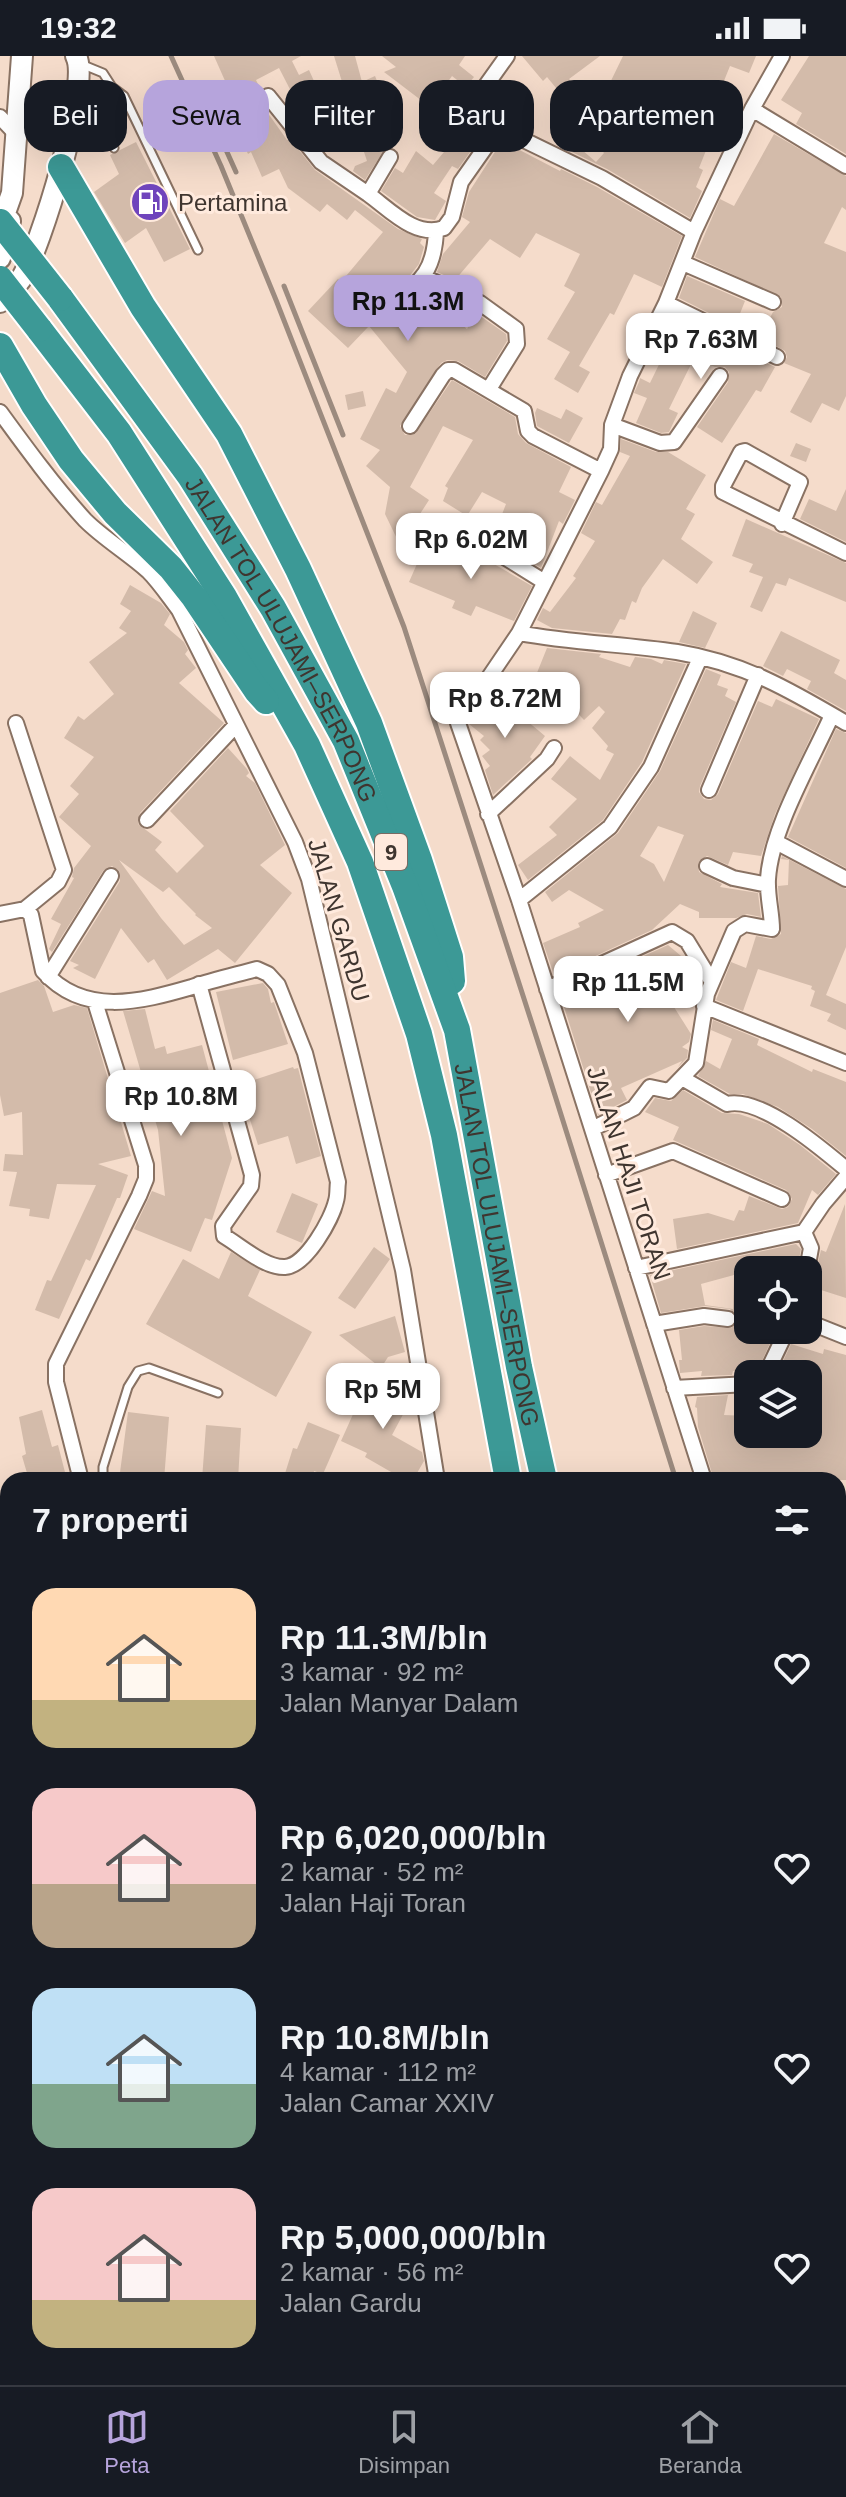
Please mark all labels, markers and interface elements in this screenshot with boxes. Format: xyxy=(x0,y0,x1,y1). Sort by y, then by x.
text: 19:32 xyxy=(40,11,117,44)
chip: Beli xyxy=(24,80,127,152)
chip: Sewa xyxy=(143,80,269,152)
chip: Filter xyxy=(285,80,403,152)
chip: Baru xyxy=(419,80,534,152)
chip: Apartemen xyxy=(550,80,743,152)
fuel station icon: Pertamina xyxy=(129,181,171,223)
place label: Pertamina xyxy=(178,189,288,216)
pin: Rp 11.3M xyxy=(325,275,491,343)
text: Rp 11.3M xyxy=(352,286,464,316)
pin: Rp 7.63M xyxy=(618,313,784,381)
text: Rp 7.63M xyxy=(644,324,758,354)
street label: JALAN TOL ULUJAMI–SERPONG xyxy=(180,471,383,806)
pin: Rp 6.02M xyxy=(388,513,554,581)
text: Rp 6.02M xyxy=(414,524,528,554)
pin: Rp 8.72M xyxy=(422,672,588,740)
text: Rp 8.72M xyxy=(448,683,562,713)
road number: 9 xyxy=(375,834,407,870)
street label: JALAN GARDU xyxy=(303,836,375,1004)
pin: Rp 11.5M xyxy=(545,956,711,1024)
text: Rp 11.5M xyxy=(572,967,684,997)
street label: JALAN TOL ULUJAMI–SERPONG xyxy=(450,1061,545,1429)
street label: JALAN HAJI TORAN xyxy=(582,1063,676,1283)
pin: Rp 10.8M xyxy=(98,1070,264,1138)
text: Rp 10.8M xyxy=(124,1081,238,1111)
map controls xyxy=(734,1256,822,1448)
button: locate xyxy=(734,1256,822,1344)
button: layers xyxy=(734,1360,822,1448)
pin: Rp 5M xyxy=(327,1363,439,1431)
text: Rp 5M xyxy=(344,1374,422,1404)
icon: filters xyxy=(770,1498,814,1542)
text: 7 properti xyxy=(32,1501,189,1539)
text: Rp 11.3M/bln xyxy=(280,1618,488,1656)
icon: home xyxy=(96,1620,192,1716)
icon: heart xyxy=(770,1646,814,1690)
text: 3 kamar · 92 m² xyxy=(280,1657,464,1687)
text: Jalan Manyar Dalam xyxy=(280,1688,518,1718)
text: Rp 6,020,000/bln xyxy=(280,1818,546,1856)
icon: home xyxy=(96,1820,192,1916)
icon: heart xyxy=(770,1846,814,1890)
text: 2 kamar · 52 m² xyxy=(280,1857,464,1887)
text: Jalan Haji Toran xyxy=(280,1888,466,1918)
text: Rp 10.8M/bln xyxy=(280,2018,490,2056)
icon: home xyxy=(96,2020,192,2116)
icon: heart xyxy=(770,2046,814,2090)
text: 4 kamar · 112 m² xyxy=(280,2057,476,2087)
text: Jalan Camar XXIV xyxy=(280,2088,494,2118)
text: Rp 5,000,000/bln xyxy=(280,2218,546,2256)
icon: home xyxy=(96,2220,192,2316)
icon: heart xyxy=(770,2246,814,2290)
text: 2 kamar · 56 m² xyxy=(280,2257,464,2287)
text: Jalan Gardu xyxy=(280,2288,422,2318)
tab: Peta xyxy=(104,2405,150,2479)
tab: Disimpan xyxy=(358,2405,450,2479)
tab: Beranda xyxy=(658,2405,742,2479)

